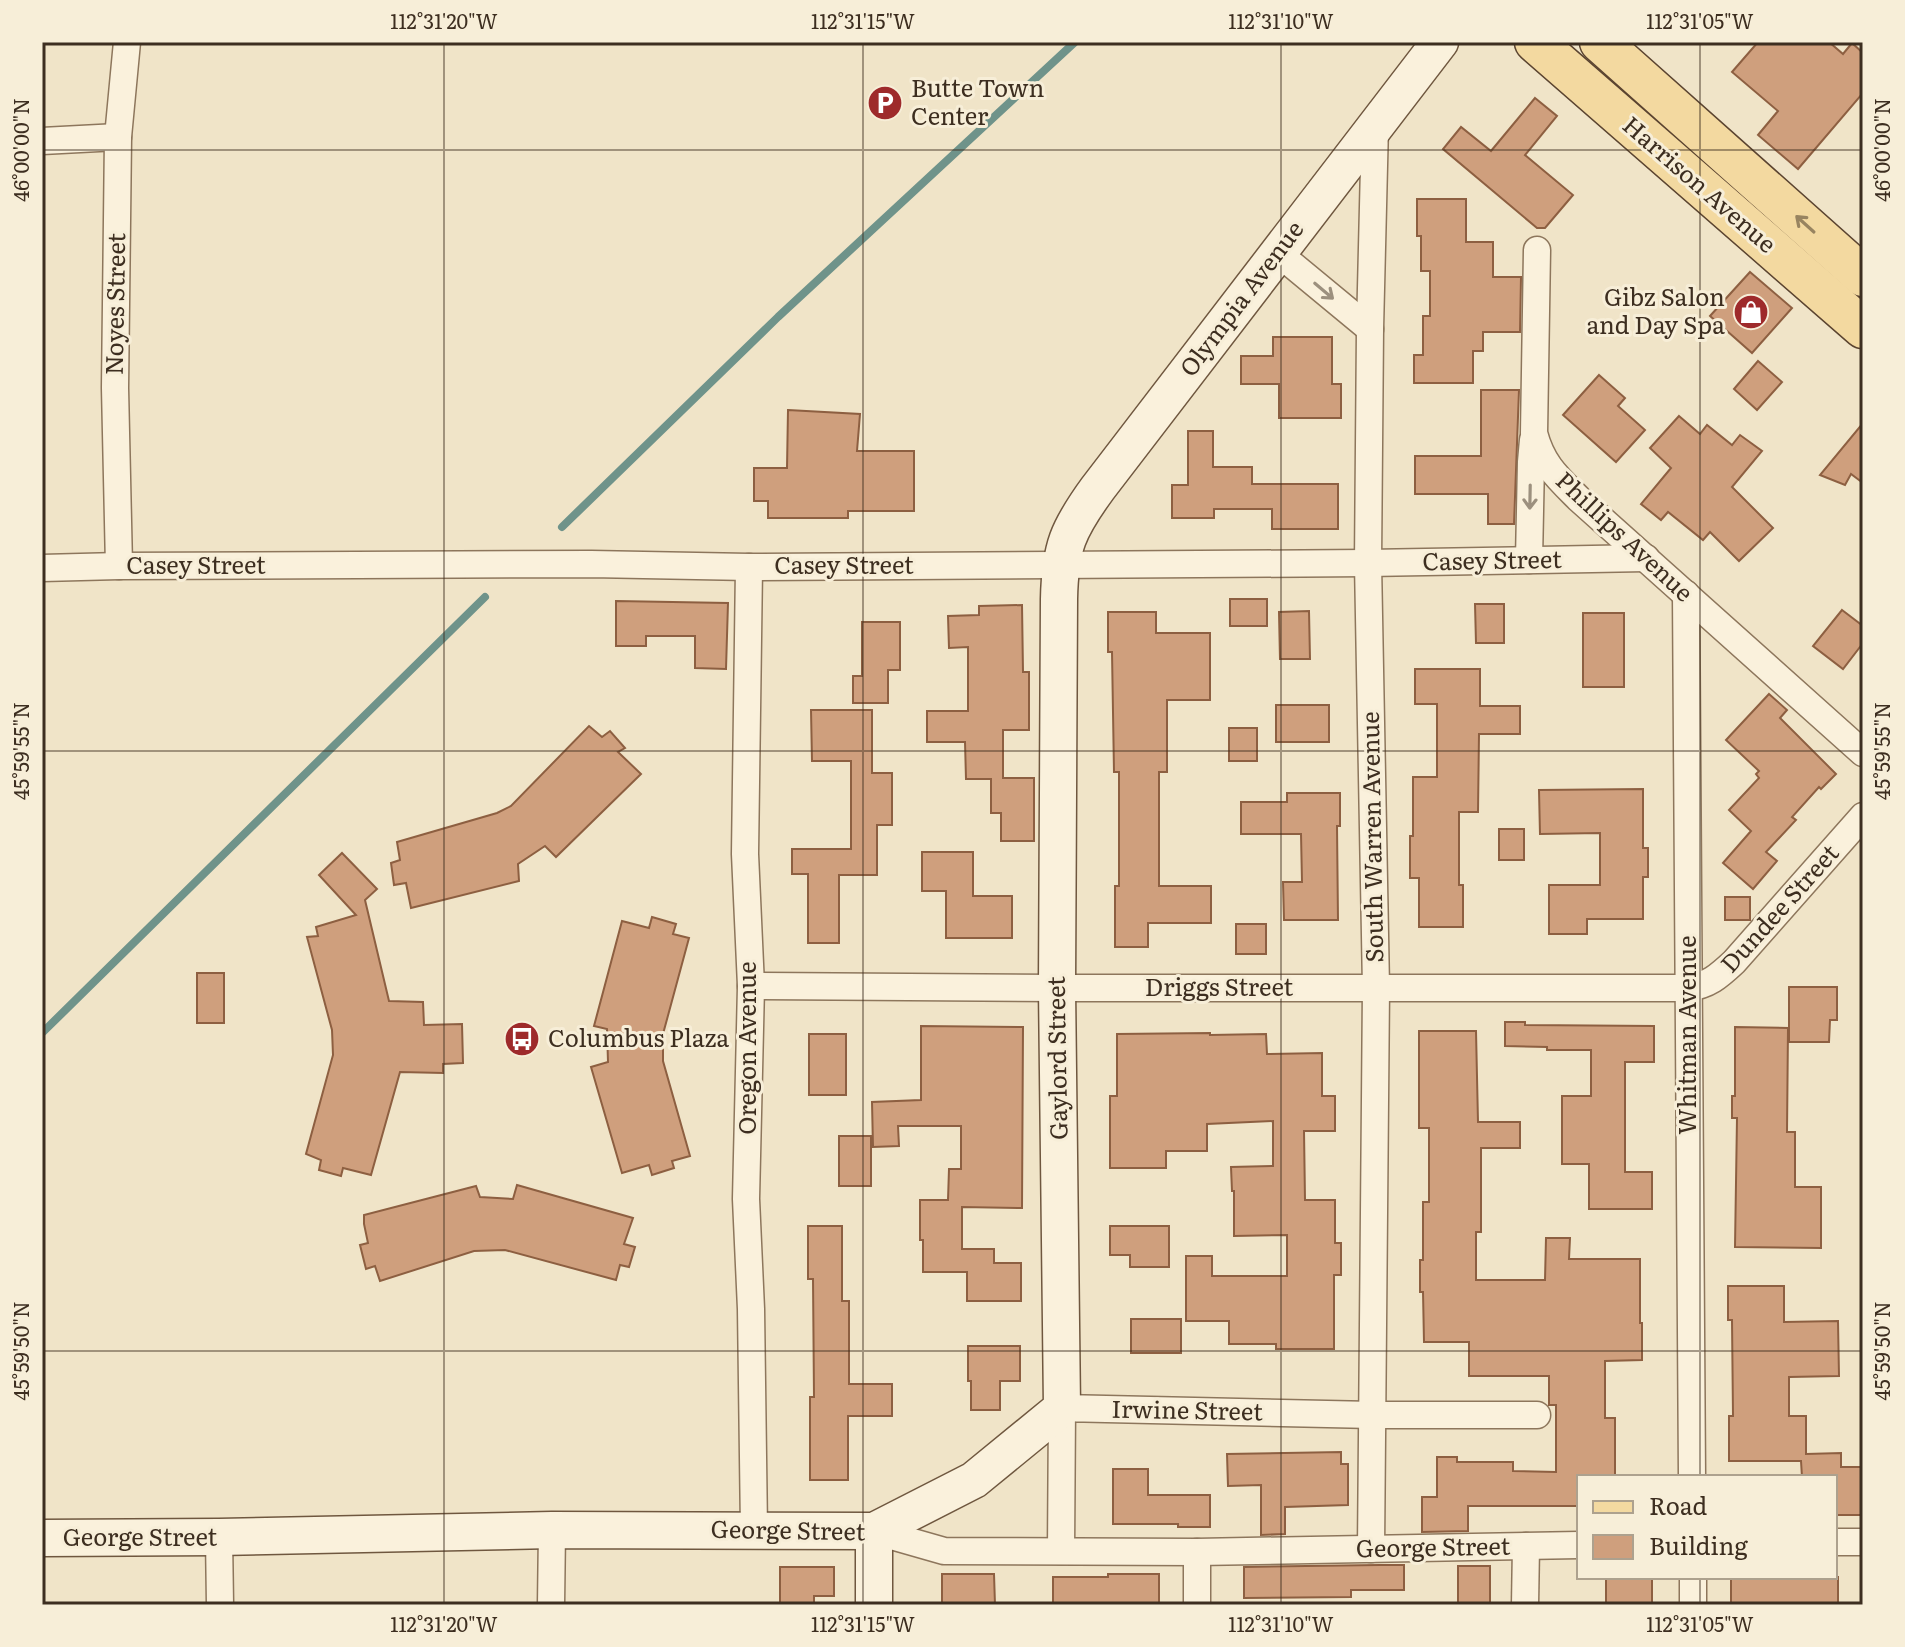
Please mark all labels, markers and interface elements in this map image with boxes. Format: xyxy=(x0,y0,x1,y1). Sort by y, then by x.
text: 112°31'20"W xyxy=(390,5,498,35)
text: 112°31'15"W xyxy=(811,5,915,35)
text: 112°31'10"W xyxy=(1228,5,1334,35)
text: 112°31'05"W xyxy=(1646,5,1754,35)
place label: Butte Town Center xyxy=(911,69,1044,132)
parking icon: Butte Town Center xyxy=(866,84,904,122)
text: 46°00'00"N xyxy=(5,98,35,202)
text: 46°00'00"N xyxy=(1866,98,1896,202)
street label: Harrison Avenue xyxy=(1616,107,1785,260)
street label: Olympia Avenue xyxy=(1170,212,1310,383)
one-way arrow xyxy=(1795,215,1815,233)
street label: Noyes Street xyxy=(95,232,132,375)
place label: Gibz Salon and Day Spa xyxy=(1586,278,1725,341)
one-way arrow xyxy=(1313,282,1334,300)
shop icon: Gibz Salon and Day Spa xyxy=(1732,293,1770,331)
street label: Phillips Avenue xyxy=(1549,462,1702,608)
one-way arrow xyxy=(1523,483,1538,509)
street label: Casey Street xyxy=(1422,540,1562,577)
street label: Casey Street xyxy=(126,546,266,581)
street label: Casey Street xyxy=(774,546,914,581)
text: 45°59'55"N xyxy=(5,702,35,800)
text: 45°59'55"N xyxy=(1866,702,1896,800)
street label: South Warren Avenue xyxy=(1351,711,1390,963)
street label: Dundee Street xyxy=(1711,835,1846,979)
street label: Whitman Avenue xyxy=(1668,935,1703,1135)
street label: Oregon Avenue xyxy=(728,961,763,1135)
street label: Driggs Street xyxy=(1145,968,1293,1003)
street label: Gaylord Street xyxy=(1037,976,1074,1140)
place label: Columbus Plaza xyxy=(548,1019,729,1054)
bus stop icon: Columbus Plaza xyxy=(503,1020,541,1058)
text: 45°59'50"N xyxy=(5,1301,35,1401)
text: 45°59'50"N xyxy=(1866,1301,1896,1401)
street label: Irwine Street xyxy=(1111,1390,1263,1427)
legend xyxy=(1577,1475,1837,1579)
text: Road xyxy=(1649,1487,1708,1522)
street label: George Street xyxy=(710,1510,866,1547)
street label: George Street xyxy=(63,1518,218,1553)
street label: George Street xyxy=(1355,1527,1511,1564)
text: Building xyxy=(1649,1527,1748,1562)
text: 112°31'20"W xyxy=(390,1608,498,1638)
text: 112°31'15"W xyxy=(811,1608,915,1638)
text: 112°31'10"W xyxy=(1228,1608,1334,1638)
text: 112°31'05"W xyxy=(1646,1608,1754,1638)

